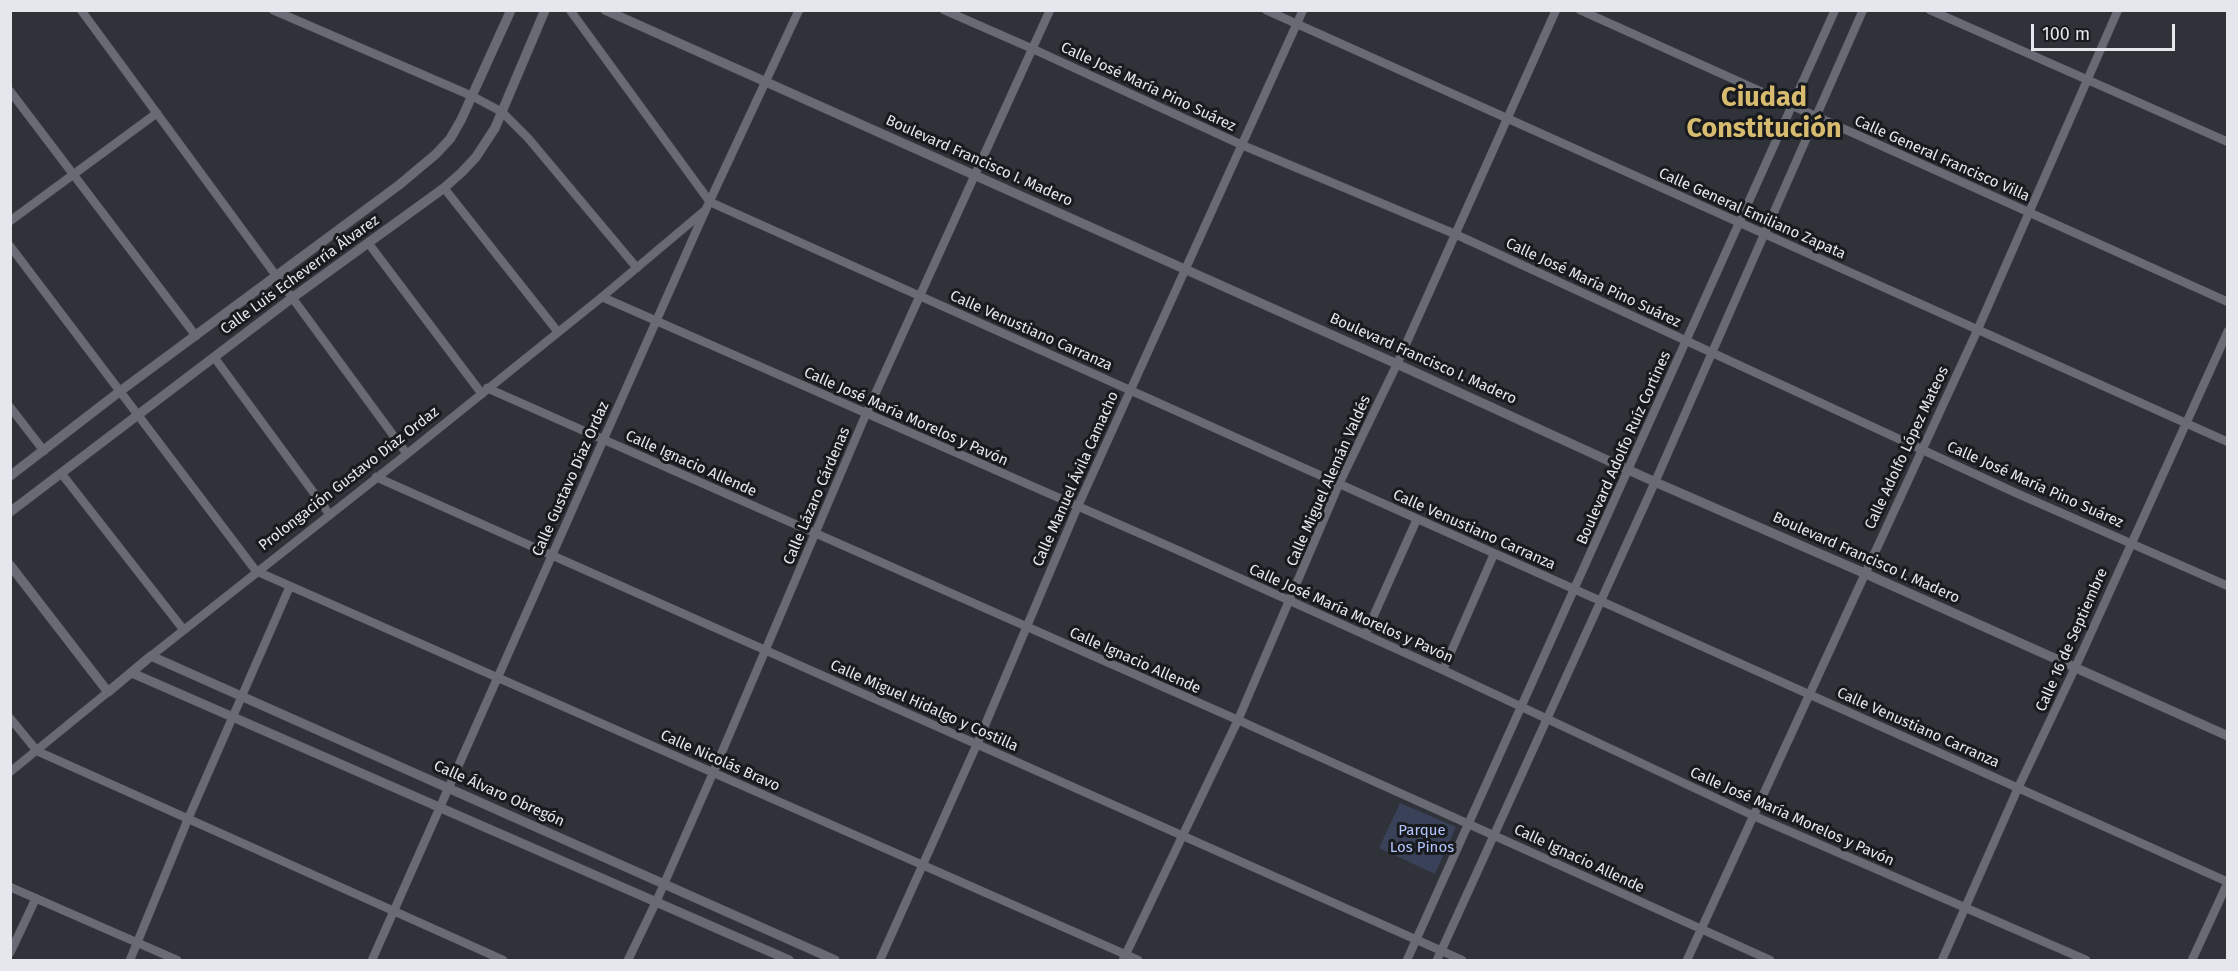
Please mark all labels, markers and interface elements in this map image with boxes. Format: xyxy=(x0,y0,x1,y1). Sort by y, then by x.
scale bar xyxy=(2034,12,2178,50)
text: 100 m xyxy=(2042,23,2090,45)
street label: Calle José María Pino Suárez xyxy=(1058,38,1238,136)
district label: Ciudad Constitución xyxy=(1686,82,1842,145)
street label: Boulevard Francisco I. Madero xyxy=(883,112,1075,210)
street label: Calle General Francisco Villa xyxy=(1852,112,2032,206)
street label: Calle General Emiliano Zapata xyxy=(1656,165,1848,263)
street label: Calle Luis Echeverría Álvarez xyxy=(217,211,383,339)
street label: Calle José María Pino Suárez xyxy=(1503,234,1683,332)
street label: Calle Venustiano Carranza xyxy=(947,287,1115,375)
street label: Boulevard Francisco I. Madero xyxy=(1327,310,1519,408)
street label: Boulevard Adolfo Ruíz Cortines xyxy=(1573,349,1675,547)
street label: Calle José María Morelos y Pavón xyxy=(801,364,1011,470)
street label: Calle Adolfo López Mateos xyxy=(1861,364,1953,532)
street label: Calle Manuel Ávila Camacho xyxy=(1029,389,1123,569)
street label: Calle Miguel Alemán Valdés xyxy=(1283,393,1375,569)
street label: Calle Gustavo Díaz Ordaz xyxy=(529,399,613,559)
street label: Prolongación Gustavo Díaz Ordaz xyxy=(255,403,443,555)
street label: Calle Lázaro Cárdenas xyxy=(780,424,854,568)
street label: Calle Ignacio Allende xyxy=(623,427,759,501)
street label: Calle José María Pino Suárez xyxy=(1944,438,2126,532)
street label: Calle Venustiano Carranza xyxy=(1390,486,1558,574)
street label: Boulevard Francisco I. Madero xyxy=(1770,509,1962,607)
street label: Calle José María Morelos y Pavón xyxy=(1246,561,1456,667)
street label: Calle 16 de Septiembre xyxy=(2032,566,2112,714)
street label: Calle Ignacio Allende xyxy=(1067,624,1203,698)
street label: Calle Miguel Hidalgo y Costilla xyxy=(827,656,1021,756)
street label: Calle Venustiano Carranza xyxy=(1834,684,2002,772)
street label: Calle Nicolás Bravo xyxy=(657,727,783,795)
street label: Calle Álvaro Obregón xyxy=(431,757,567,831)
street label: Calle José María Morelos y Pavón xyxy=(1687,764,1897,870)
street label: Calle Ignacio Allende xyxy=(1511,821,1647,897)
park label: Parque Los Pinos xyxy=(1390,822,1454,857)

